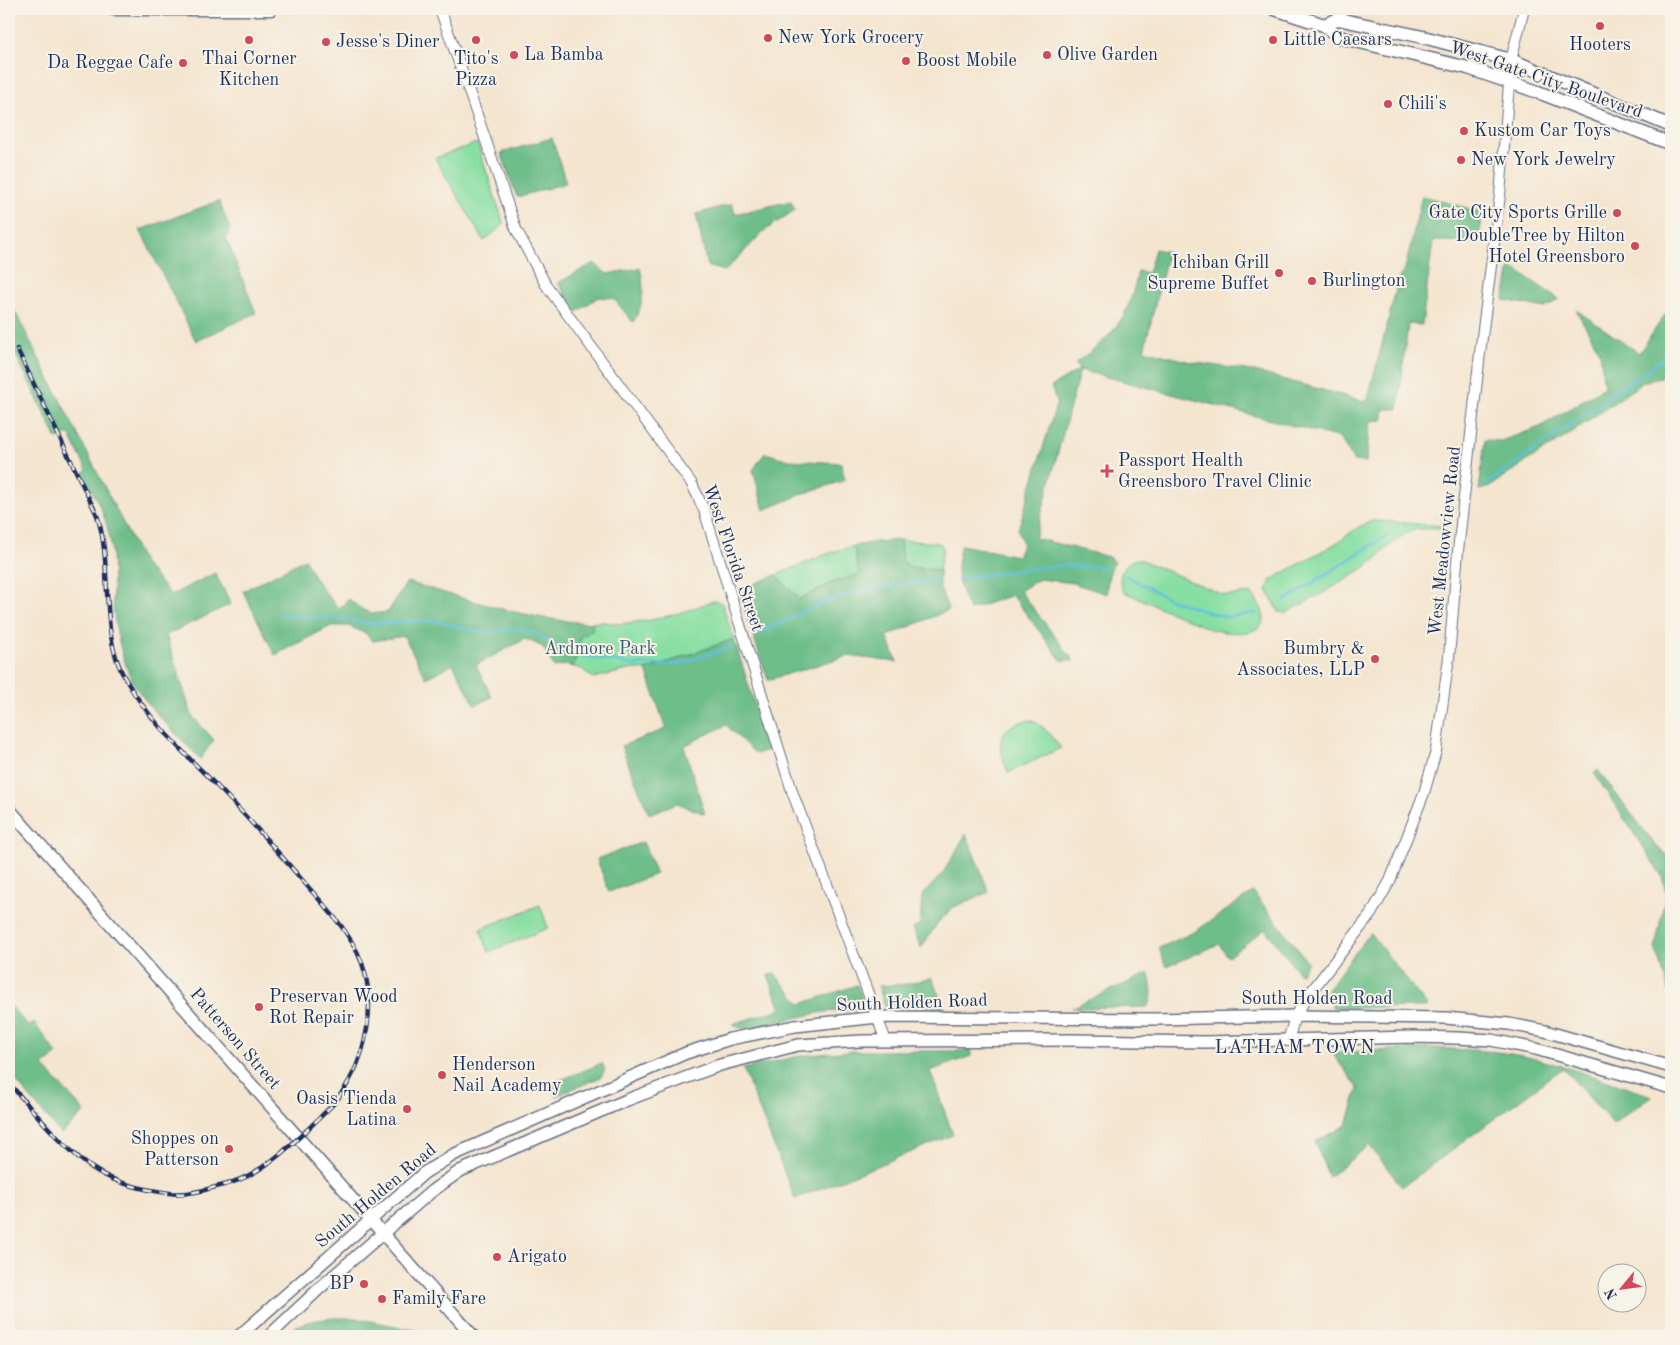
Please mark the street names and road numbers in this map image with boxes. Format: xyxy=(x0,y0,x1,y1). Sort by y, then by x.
street label: West Gate City Boulevard xyxy=(1447,38,1645,122)
street label: West Meadowview Road xyxy=(1426,445,1464,637)
street label: West Florida Street xyxy=(699,482,767,634)
street label: Patterson Street xyxy=(186,985,284,1093)
street label: South Holden Road xyxy=(1241,990,1393,1008)
street label: South Holden Road xyxy=(836,991,988,1015)
street label: South Holden Road xyxy=(312,1140,440,1252)

